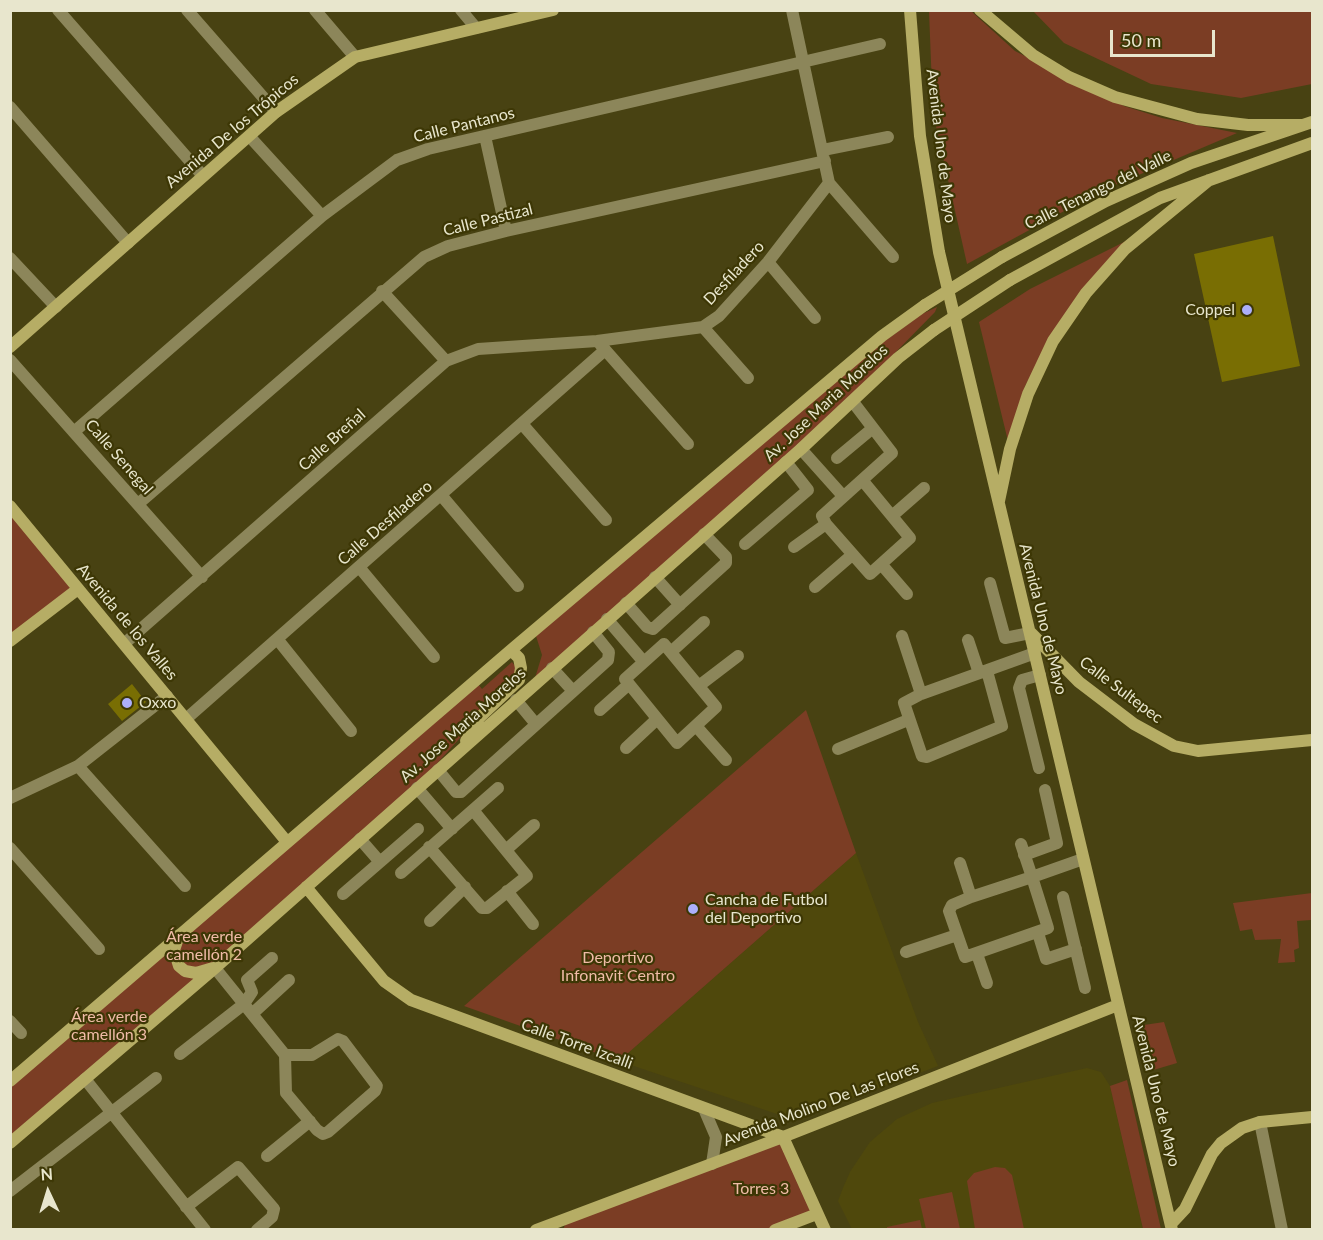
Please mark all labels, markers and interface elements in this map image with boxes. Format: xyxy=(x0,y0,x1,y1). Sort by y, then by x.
scale bar xyxy=(1113,18,1218,56)
text: 50 m xyxy=(1121,29,1161,51)
street label: Avenida Uno de Mayo xyxy=(922,68,960,224)
street label: Avenida De los Trópicos xyxy=(162,70,302,192)
street label: Calle Pantanos xyxy=(411,103,517,147)
street label: Calle Tenango del Valle xyxy=(1022,146,1174,234)
street label: Calle Pastizal xyxy=(441,200,535,240)
street label: Desfiladero xyxy=(700,237,768,309)
place label: Coppel xyxy=(1185,300,1235,320)
marker: Coppel xyxy=(1240,303,1254,317)
street label: Av. Jose Maria Morelos xyxy=(760,341,892,465)
street label: Calle Breñal xyxy=(295,405,369,475)
street label: Calle Senegal xyxy=(81,416,157,498)
street label: Calle Desfiladero xyxy=(334,477,436,569)
street label: Avenida Uno de Mayo xyxy=(1015,541,1071,697)
street label: Avenida de los Valles xyxy=(73,560,181,684)
street label: Calle Sultepec xyxy=(1076,652,1166,728)
street label: Av. Jose Maria Morelos xyxy=(396,664,530,786)
place label: Oxxo xyxy=(139,693,176,713)
marker: Oxxo xyxy=(120,696,134,710)
place label: Cancha de Futbol del Deportivo xyxy=(705,890,828,928)
marker: Cancha de Futbol del Deportivo xyxy=(686,902,700,916)
park label: Área verde camellón 2 xyxy=(166,927,242,965)
park label: Deportivo Infonavit Centro xyxy=(561,948,675,986)
park label: Área verde camellón 3 xyxy=(71,1007,147,1045)
street label: Avenida Uno de Mayo xyxy=(1128,1013,1184,1169)
street label: Calle Torre Izcalli xyxy=(518,1015,636,1073)
street label: Avenida Molino De Las Flores xyxy=(720,1058,922,1150)
north arrow xyxy=(18,1162,78,1222)
text: N xyxy=(40,1164,54,1183)
park label: Torres 3 xyxy=(733,1179,789,1199)

